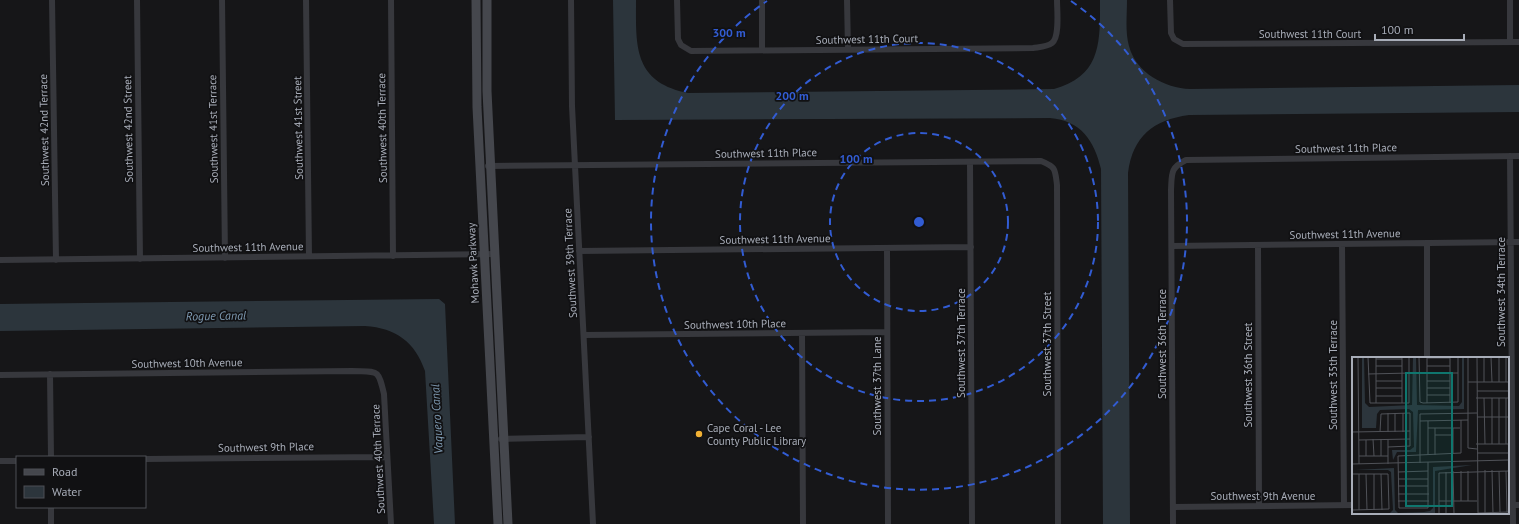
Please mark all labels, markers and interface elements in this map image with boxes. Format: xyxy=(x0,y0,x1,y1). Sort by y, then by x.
scale bar xyxy=(1375,16,1464,42)
text: 100 m xyxy=(1381,22,1414,37)
text: 300 m xyxy=(712,25,746,40)
street label: Southwest 11th Court xyxy=(1259,27,1361,41)
street label: Southwest 11th Court xyxy=(816,31,919,47)
street label: Southwest 40th Terrace xyxy=(374,72,390,183)
street label: Southwest 42nd Terrace xyxy=(36,73,52,186)
street label: Southwest 41st Terrace xyxy=(205,74,221,183)
street label: Southwest 42nd Street xyxy=(120,75,136,183)
street label: Southwest 41st Street xyxy=(290,76,306,180)
text: 200 m xyxy=(775,88,809,103)
street label: Southwest 11th Place xyxy=(1295,140,1398,156)
street label: Southwest 11th Place xyxy=(715,145,818,161)
text: 100 m xyxy=(839,151,873,166)
street label: Southwest 39th Terrace xyxy=(560,207,580,318)
centre of rings xyxy=(912,215,926,229)
street label: Mohawk Parkway xyxy=(464,221,482,304)
street label: Southwest 11th Avenue xyxy=(1289,226,1401,242)
street label: Southwest 11th Avenue xyxy=(719,231,831,247)
street label: Southwest 34th Terrace xyxy=(1494,237,1508,347)
street label: Southwest 11th Avenue xyxy=(192,239,304,255)
street label: Southwest 37th Terrace xyxy=(954,288,968,398)
street label: Southwest 36th Terrace xyxy=(1155,289,1169,399)
street label: Southwest 37th Street xyxy=(1040,291,1054,396)
water label: Rogue Canal xyxy=(186,307,247,324)
street label: Southwest 10th Place xyxy=(684,316,787,332)
street label: Southwest 35th Terrace xyxy=(1326,320,1340,430)
street label: Southwest 36th Street xyxy=(1241,322,1255,428)
street label: Southwest 37th Lane xyxy=(870,336,884,436)
street label: Southwest 10th Avenue xyxy=(131,355,243,371)
inset map xyxy=(1352,357,1509,514)
water label: Vaquero Canal xyxy=(427,383,446,454)
street label: Southwest 40th Terrace xyxy=(368,403,388,514)
place label: Cape Coral - Lee County Public Library xyxy=(707,421,807,448)
marker: Cape Coral - Lee County Public Library xyxy=(694,429,704,439)
street label: Southwest 9th Place xyxy=(218,439,315,455)
legend xyxy=(16,456,146,508)
text: Road xyxy=(52,464,77,479)
text: Water xyxy=(52,484,82,499)
street label: Southwest 9th Avenue xyxy=(1211,489,1316,503)

